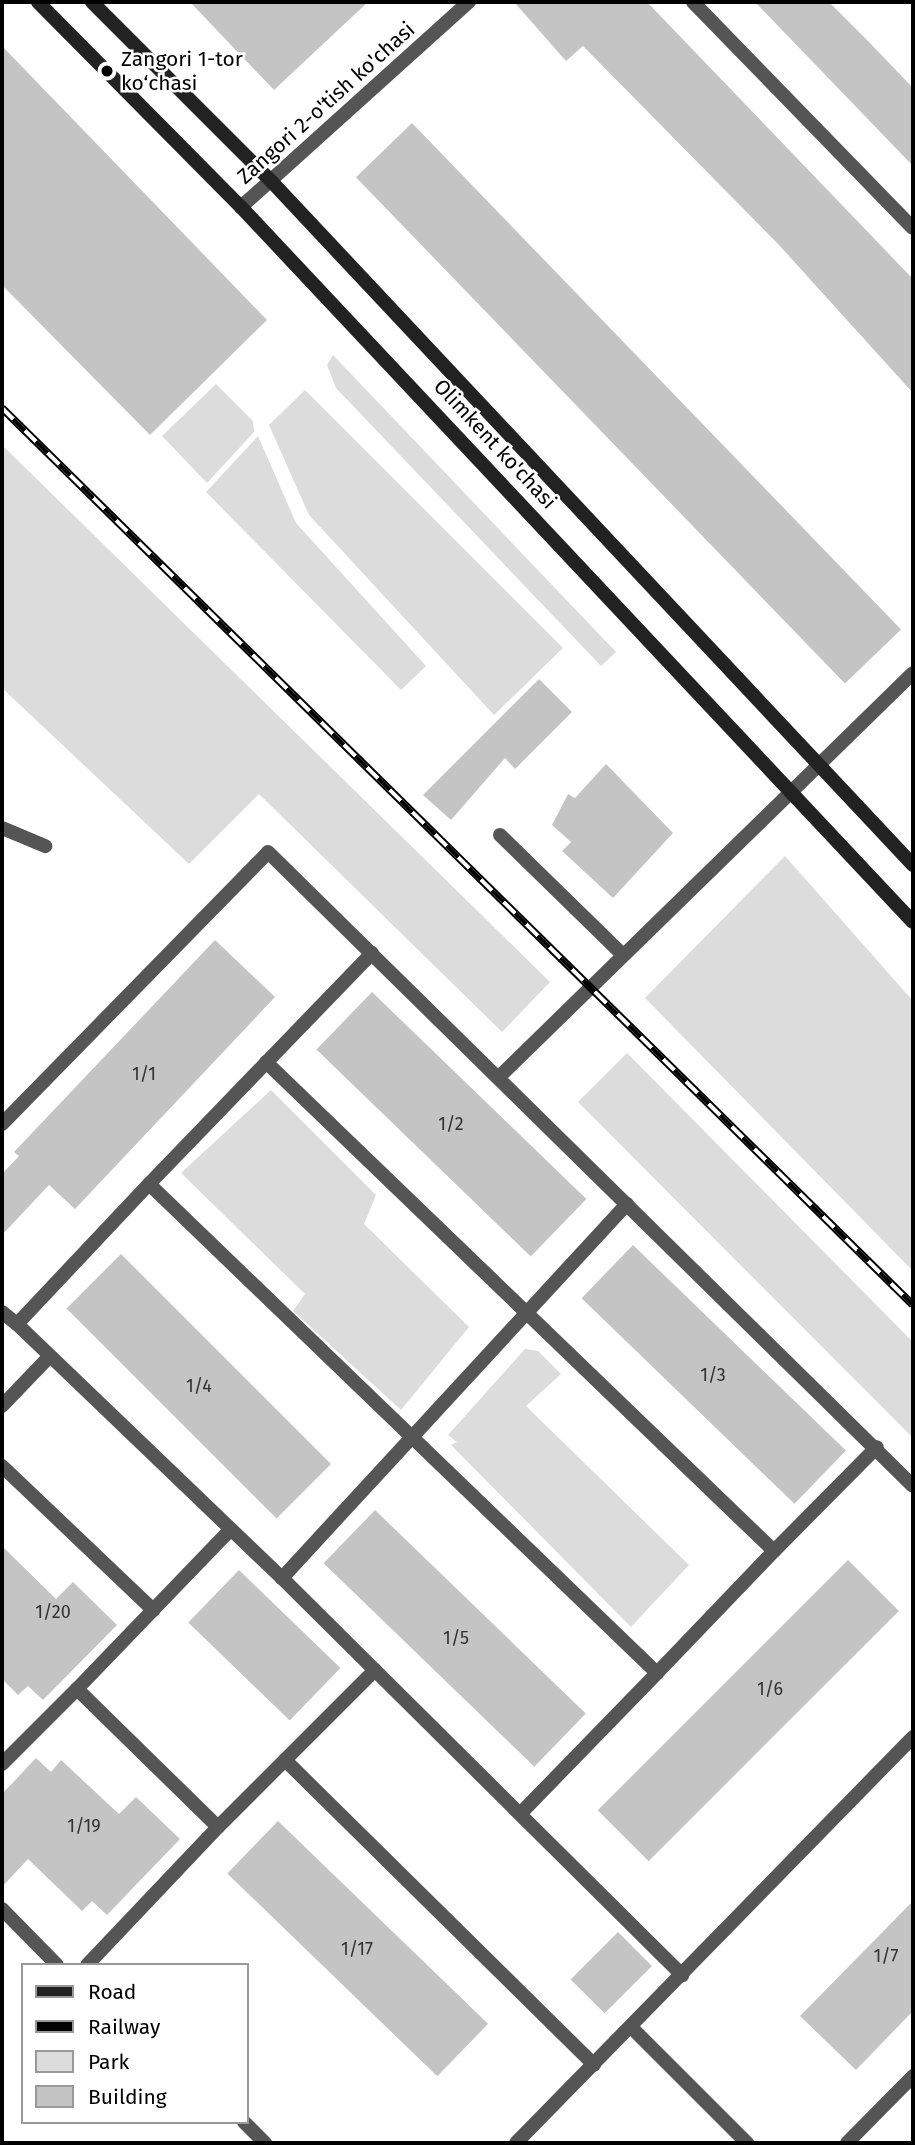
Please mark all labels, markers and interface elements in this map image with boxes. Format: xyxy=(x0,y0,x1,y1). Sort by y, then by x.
street label: Zangori 2-o'tish ko'chasi xyxy=(232,17,420,189)
place label: Zangori 1-tor ko‘chasi xyxy=(121,46,243,96)
marker: Zangori 1-tor ko‘chasi xyxy=(99,63,115,79)
street label: Olimkent ko'chasi xyxy=(428,374,562,514)
house number: 1/1 xyxy=(132,1063,156,1085)
house number: 1/2 xyxy=(438,1113,464,1135)
house number: 1/3 xyxy=(700,1364,726,1386)
house number: 1/4 xyxy=(186,1375,212,1397)
house number: 1/20 xyxy=(35,1601,71,1623)
house number: 1/5 xyxy=(443,1627,469,1649)
house number: 1/6 xyxy=(757,1678,783,1700)
house number: 1/19 xyxy=(67,1815,101,1837)
house number: 1/17 xyxy=(341,1938,373,1960)
house number: 1/7 xyxy=(873,1945,899,1967)
legend xyxy=(21,1963,248,2124)
text: Road xyxy=(88,1979,136,2005)
text: Railway xyxy=(88,2014,160,2040)
text: Park xyxy=(88,2049,129,2075)
text: Building xyxy=(88,2084,167,2110)

